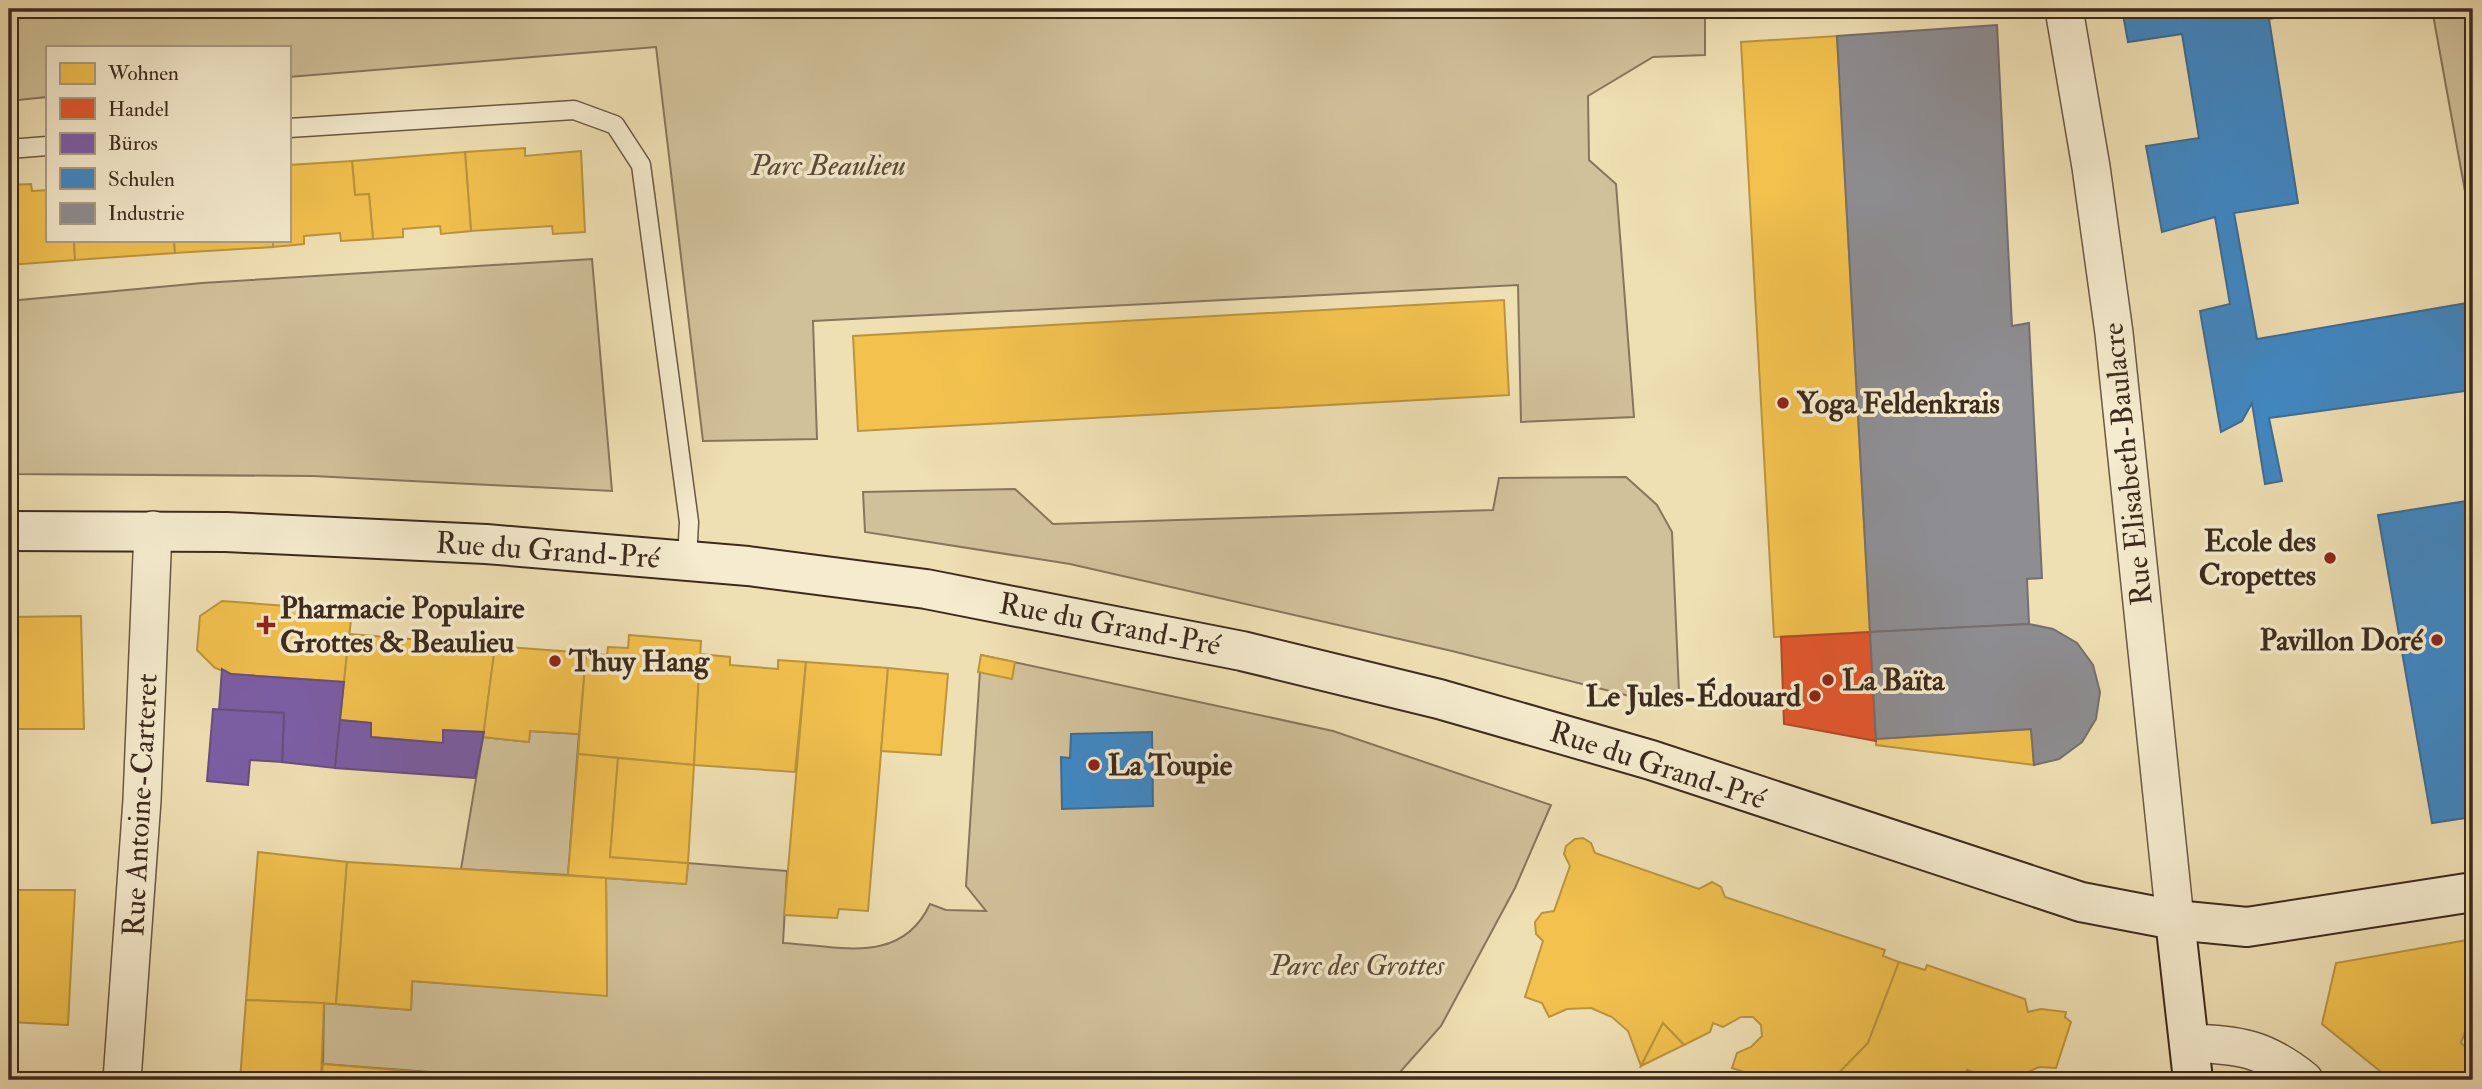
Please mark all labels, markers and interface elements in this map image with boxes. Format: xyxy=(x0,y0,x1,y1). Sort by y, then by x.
legend xyxy=(46,46,290,242)
text: Wohnen xyxy=(107,60,179,87)
text: Handel xyxy=(108,96,170,123)
text: Büros xyxy=(108,130,158,157)
park label: Parc Beaulieu xyxy=(749,147,906,184)
text: Schulen xyxy=(108,166,175,193)
text: Industrie xyxy=(108,200,185,227)
street label: Rue Elisabeth-Baulacre xyxy=(2094,321,2161,607)
place label: Yoga Feldenkrais xyxy=(1796,385,2000,422)
marker: Yoga Feldenkrais xyxy=(1775,395,1791,411)
place label: Ecole des Cropettes xyxy=(2199,523,2316,594)
street label: Rue du Grand-Pré xyxy=(435,524,662,577)
marker: Ecole des Cropettes xyxy=(2322,550,2338,566)
street label: Rue du Grand-Pré xyxy=(996,585,1224,664)
place label: Pharmacie Populaire Grottes & Beaulieu xyxy=(280,590,525,661)
marker: Pharmacie Populaire Grottes & Beaulieu xyxy=(258,617,274,633)
place label: Pavillon Doré xyxy=(2259,622,2424,659)
marker: Pavillon Doré xyxy=(2429,632,2445,648)
place label: Thuy Hang xyxy=(568,643,710,680)
marker: Thuy Hang xyxy=(547,653,563,669)
place label: La Baïta xyxy=(1842,662,1946,699)
street label: Rue Antoine-Carteret xyxy=(115,672,166,938)
marker: La Baïta xyxy=(1820,672,1836,688)
place label: Le Jules-Édouard xyxy=(1586,677,1801,715)
marker: Le Jules-Édouard xyxy=(1807,688,1823,704)
street label: Rue du Grand-Pré xyxy=(1545,713,1771,818)
place label: La Toupie xyxy=(1108,747,1233,784)
marker: La Toupie xyxy=(1086,757,1102,773)
park label: Parc des Grottes xyxy=(1269,947,1445,984)

